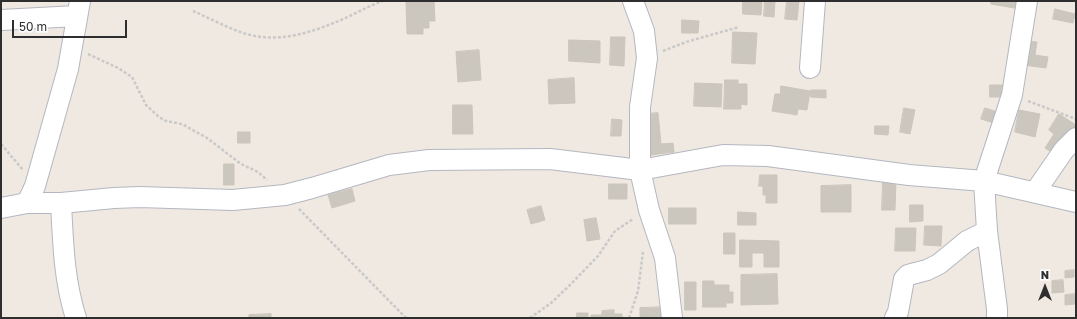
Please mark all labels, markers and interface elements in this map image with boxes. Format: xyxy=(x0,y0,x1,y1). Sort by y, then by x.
scale bar xyxy=(14,12,129,38)
text: 50 m xyxy=(19,19,47,34)
north arrow xyxy=(1025,267,1065,307)
text: N xyxy=(1041,268,1049,281)

